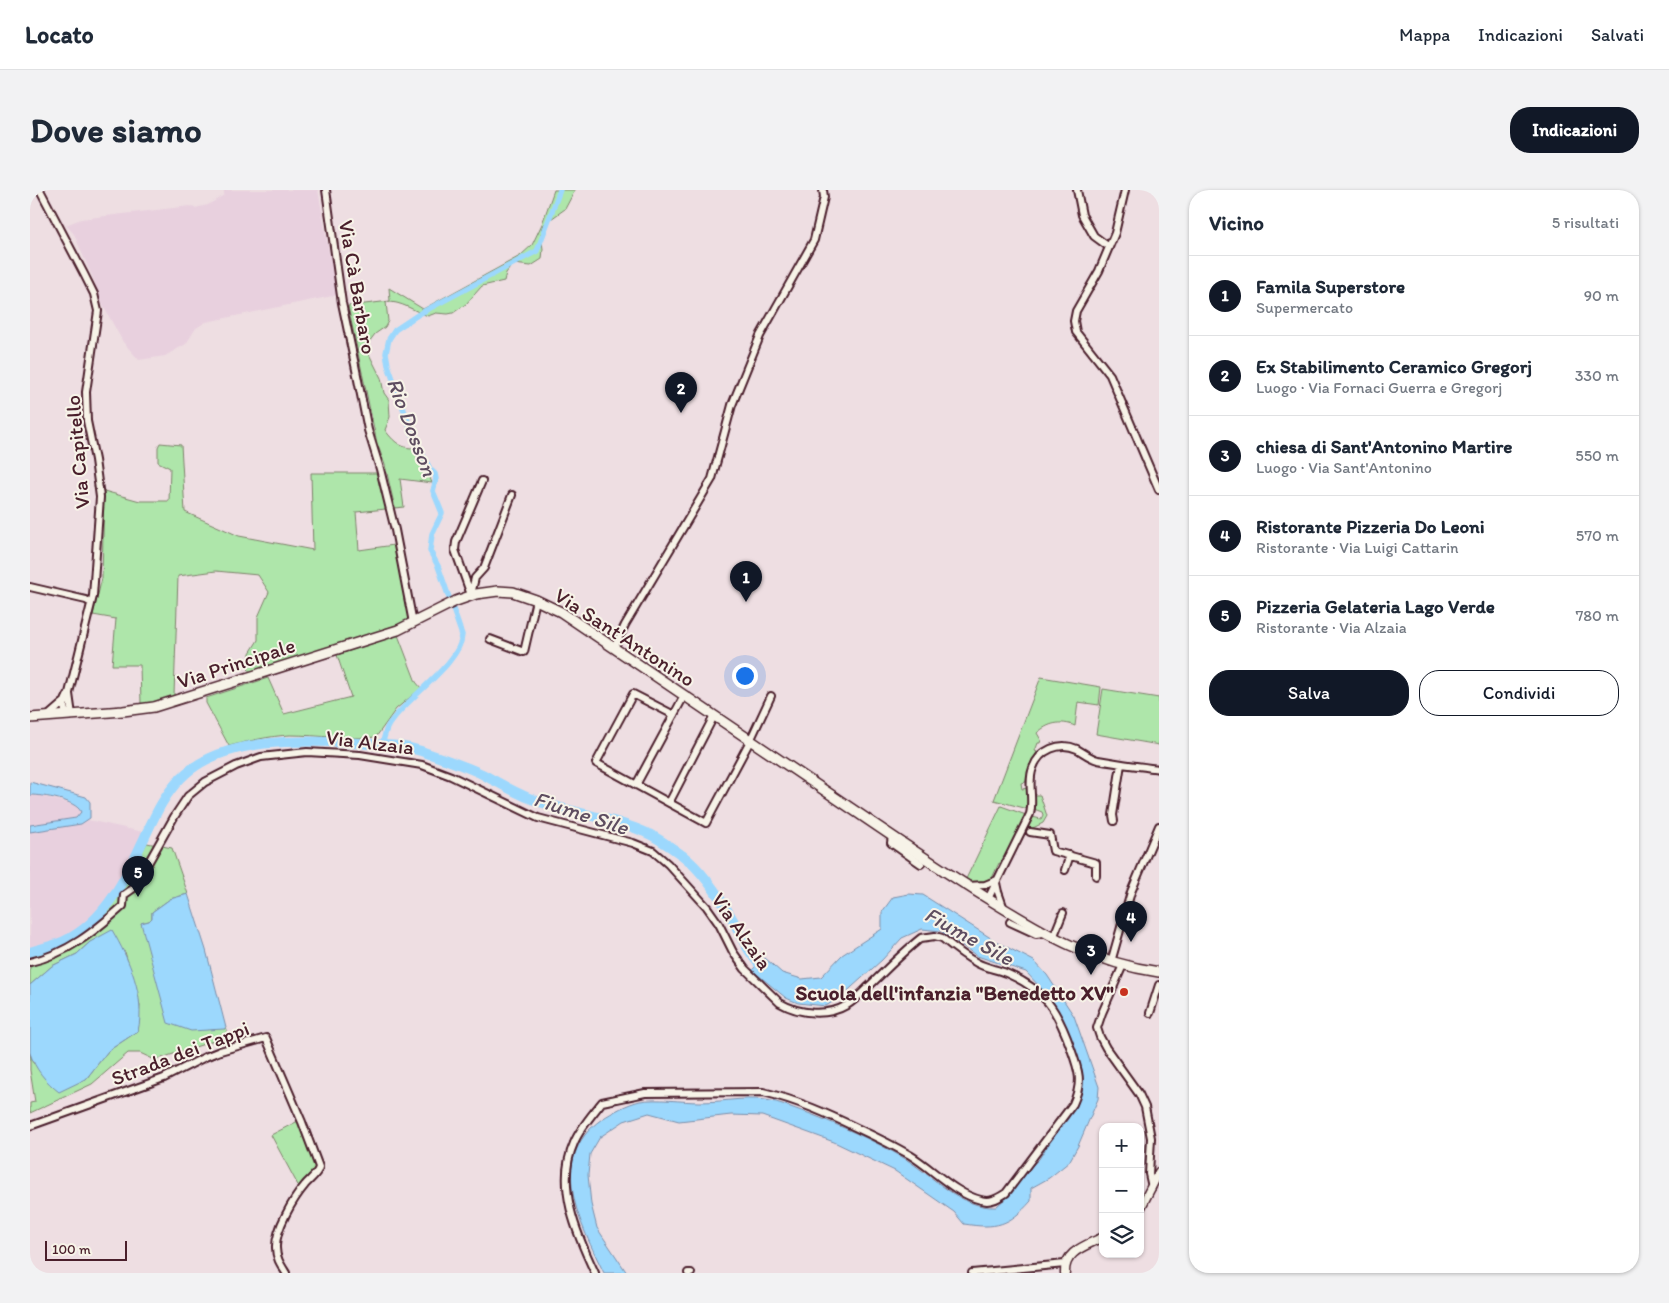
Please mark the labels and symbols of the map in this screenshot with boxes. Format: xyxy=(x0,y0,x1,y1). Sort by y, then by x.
street label: Via Cà Barbaro xyxy=(334,218,382,356)
pin: 2 xyxy=(665,372,697,413)
water label: Rio Dosson xyxy=(381,374,443,481)
street label: Via Capitello xyxy=(60,394,94,510)
pin: 1 xyxy=(730,561,762,602)
street label: Via Sant'Antonino xyxy=(550,582,700,692)
street label: Via Principale xyxy=(174,632,298,694)
your location xyxy=(732,663,758,689)
street label: Via Alzaia xyxy=(325,724,415,760)
water label: Fiume Sile xyxy=(530,785,633,841)
pin: 5 xyxy=(122,856,154,897)
street label: Via Alzaia xyxy=(706,888,778,974)
water label: Fiume Sile xyxy=(920,901,1020,972)
pin: 4 xyxy=(1115,901,1147,942)
pin: 3 xyxy=(1075,934,1107,975)
place label: Scuola dell'infanzia "Benedetto XV" xyxy=(796,980,1114,1005)
marker: Scuola dell'infanzia "Benedetto XV" xyxy=(1118,986,1130,998)
street label: Strada dei Tappi xyxy=(107,1015,253,1091)
scale bar xyxy=(45,1238,128,1261)

